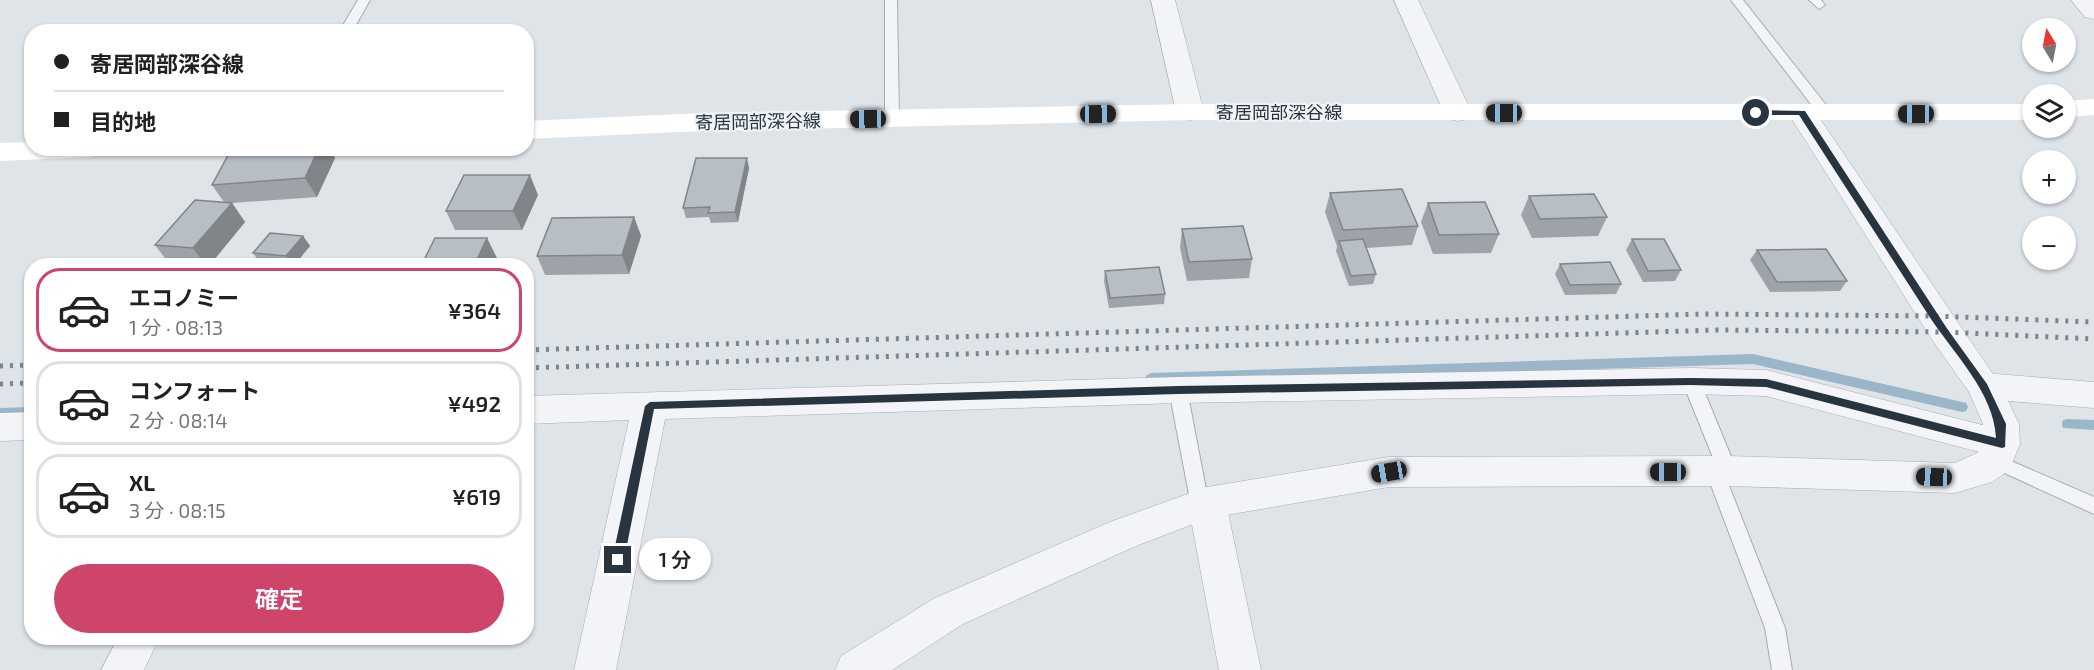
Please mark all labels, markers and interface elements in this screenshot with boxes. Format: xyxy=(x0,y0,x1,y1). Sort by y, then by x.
north arrow xyxy=(2022,18,2076,72)
map controls xyxy=(2022,18,2076,270)
text: 寄居岡部深谷線 xyxy=(90,50,244,76)
button: layers xyxy=(2022,84,2076,138)
route start xyxy=(1742,99,1769,126)
street label: 寄居岡部深谷線 xyxy=(1216,101,1342,123)
car xyxy=(1486,104,1522,122)
car xyxy=(1080,105,1116,123)
car xyxy=(1898,105,1934,123)
text: 目的地 xyxy=(90,108,156,134)
street label: 寄居岡部深谷線 xyxy=(695,109,821,133)
car xyxy=(850,110,886,128)
button: + xyxy=(2022,150,2076,204)
button: − xyxy=(2022,216,2076,270)
icon: car xyxy=(57,283,111,337)
text: エコノミー xyxy=(129,284,239,310)
text: ¥364 xyxy=(448,297,501,323)
text: 1 分 · 08:13 xyxy=(129,315,223,339)
icon: car xyxy=(57,376,111,430)
text: コンフォート xyxy=(129,377,260,403)
text: ¥492 xyxy=(448,390,501,416)
text: 2 分 · 08:14 xyxy=(129,408,228,432)
car xyxy=(1370,460,1408,484)
car xyxy=(1650,463,1686,481)
car xyxy=(1916,467,1952,487)
icon: car xyxy=(57,469,111,523)
text: XL xyxy=(129,469,155,495)
text: ¥619 xyxy=(452,483,501,509)
text: 3 分 · 08:15 xyxy=(129,498,226,522)
callout: 1 分 xyxy=(639,539,711,581)
route end xyxy=(604,546,631,573)
text: 1 分 xyxy=(659,547,691,571)
button: 確定 xyxy=(54,564,504,633)

